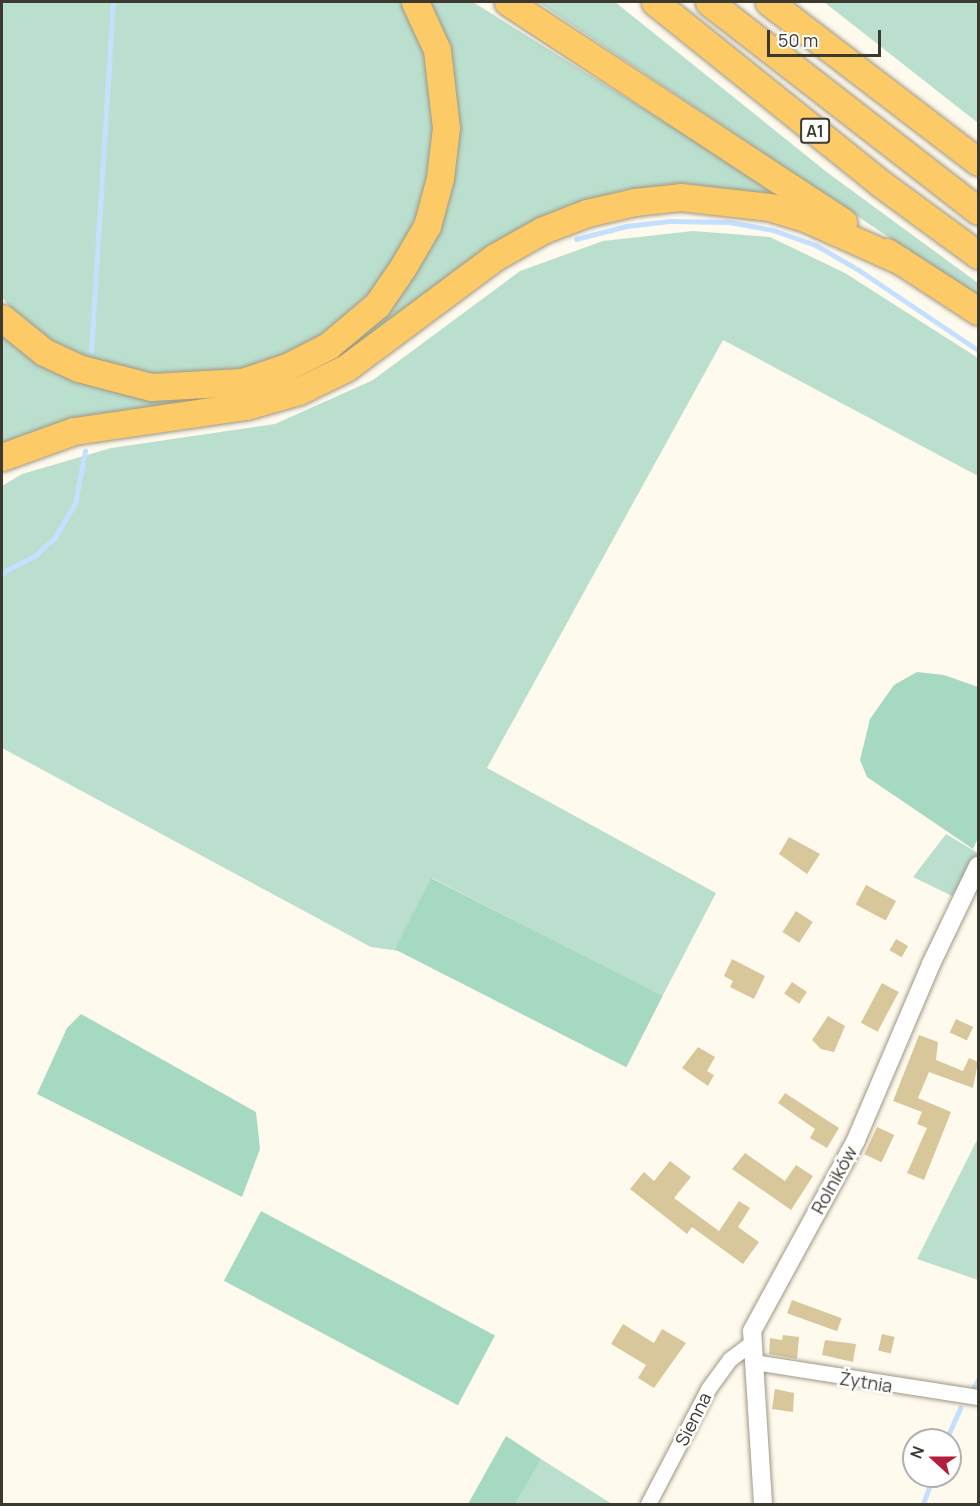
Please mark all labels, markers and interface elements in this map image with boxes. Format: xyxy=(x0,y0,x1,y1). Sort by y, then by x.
scale bar xyxy=(770,18,884,56)
text: 50 m xyxy=(778,28,818,52)
road number: A1 xyxy=(800,118,830,144)
street label: Rolników xyxy=(807,1142,861,1218)
street label: Żytnia xyxy=(838,1367,894,1397)
street label: Sienna xyxy=(670,1389,716,1449)
north arrow xyxy=(902,1428,962,1488)
text: N xyxy=(905,1443,929,1462)

